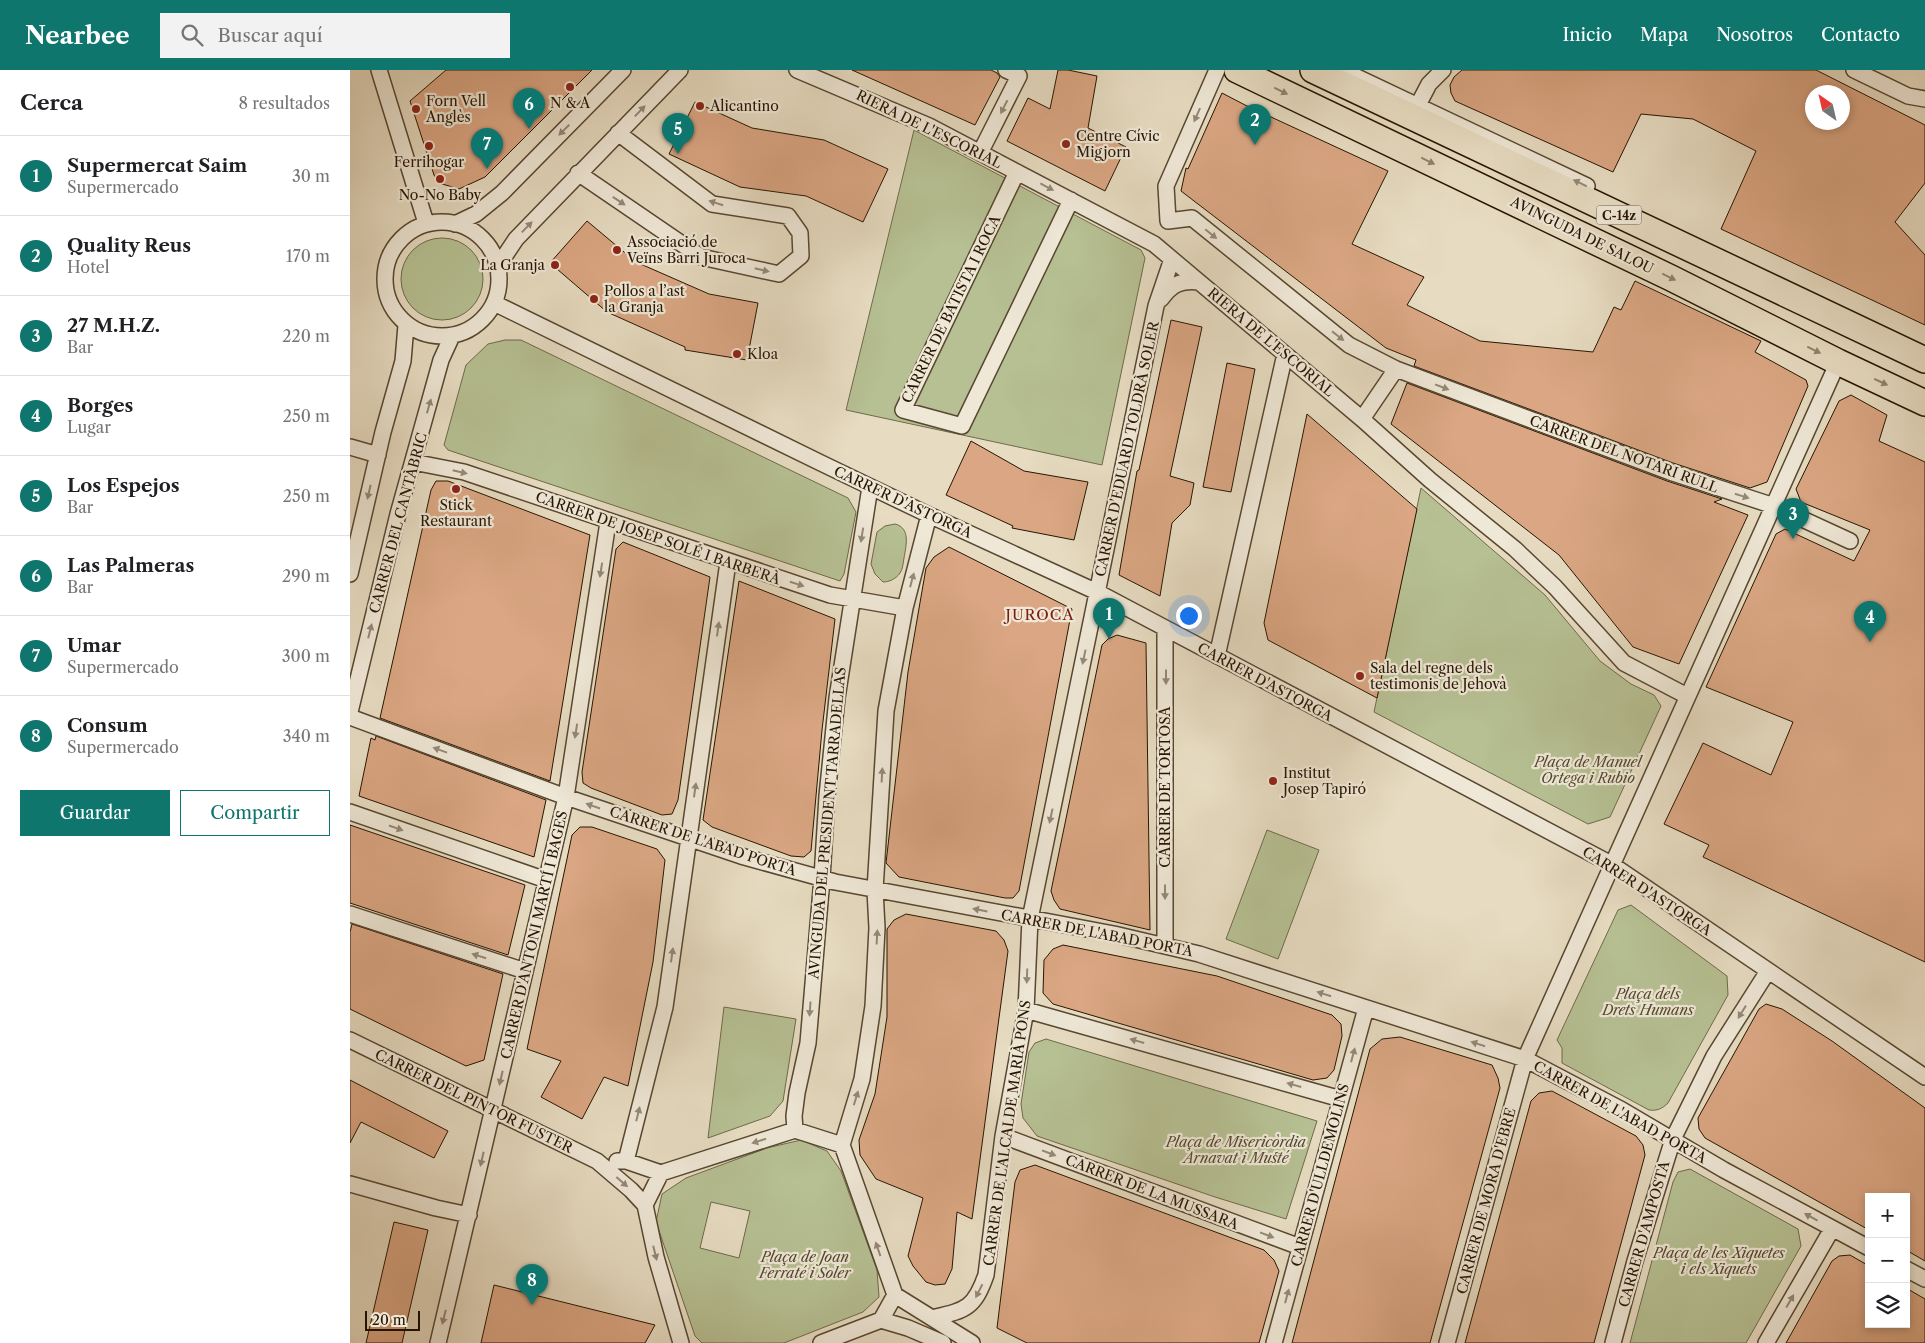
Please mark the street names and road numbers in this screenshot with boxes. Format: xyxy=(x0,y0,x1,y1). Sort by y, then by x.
street label: RIERA DE L'ESCORIAL xyxy=(853,86,1005,172)
street label: AVINGUDA DE SALOU xyxy=(1507,192,1657,278)
road number: C-14z xyxy=(1596,206,1642,224)
street label: CARRER DE BATISTA I ROCA xyxy=(898,211,1005,406)
street label: RIERA DE L'ESCORIAL xyxy=(1204,284,1338,400)
street label: CARRER D'EDUARD TOLDRÀ SOLER xyxy=(1091,319,1163,578)
street label: CARRER DEL NOTARI RULL xyxy=(1527,411,1721,497)
street label: CARRER DEL CANTÀBRIC xyxy=(365,431,431,615)
street label: CARRER D'ASTORGA xyxy=(831,462,976,542)
street label: CARRER DE JOSEP SOLÉ I BARBERÀ xyxy=(533,487,784,589)
street label: CARRER D'ASTORGA xyxy=(1194,639,1336,726)
street label: AVINGUDA DEL PRESIDENT TARRADELLAS xyxy=(804,666,850,981)
street label: CARRER DE TORTOSA xyxy=(1156,706,1174,868)
street label: CARRER DE L'ABAD PORTA xyxy=(607,802,799,880)
street label: CARRER D'ANTONI MARTÍ I BAGES xyxy=(496,809,571,1061)
street label: CARRER D'ASTORGA xyxy=(1579,842,1716,940)
street label: CARRER DE L'ABAD PORTA xyxy=(999,906,1195,961)
street label: CARRER DE L'ALCALDE MARIÀ PONS xyxy=(979,999,1035,1267)
street label: CARRER DEL PINTOR FUSTER xyxy=(372,1045,577,1157)
street label: CARRER DE L'ABAD PORTA xyxy=(1530,1057,1710,1168)
street label: CARRER D'ULLDEMOLINS xyxy=(1287,1081,1353,1269)
street label: CARRER DE MORA D'EBRE xyxy=(1452,1106,1520,1296)
street label: CARRER DE LA MUSSARA xyxy=(1063,1151,1242,1234)
street label: CARRER D'AMPOSTA xyxy=(1614,1158,1674,1309)

